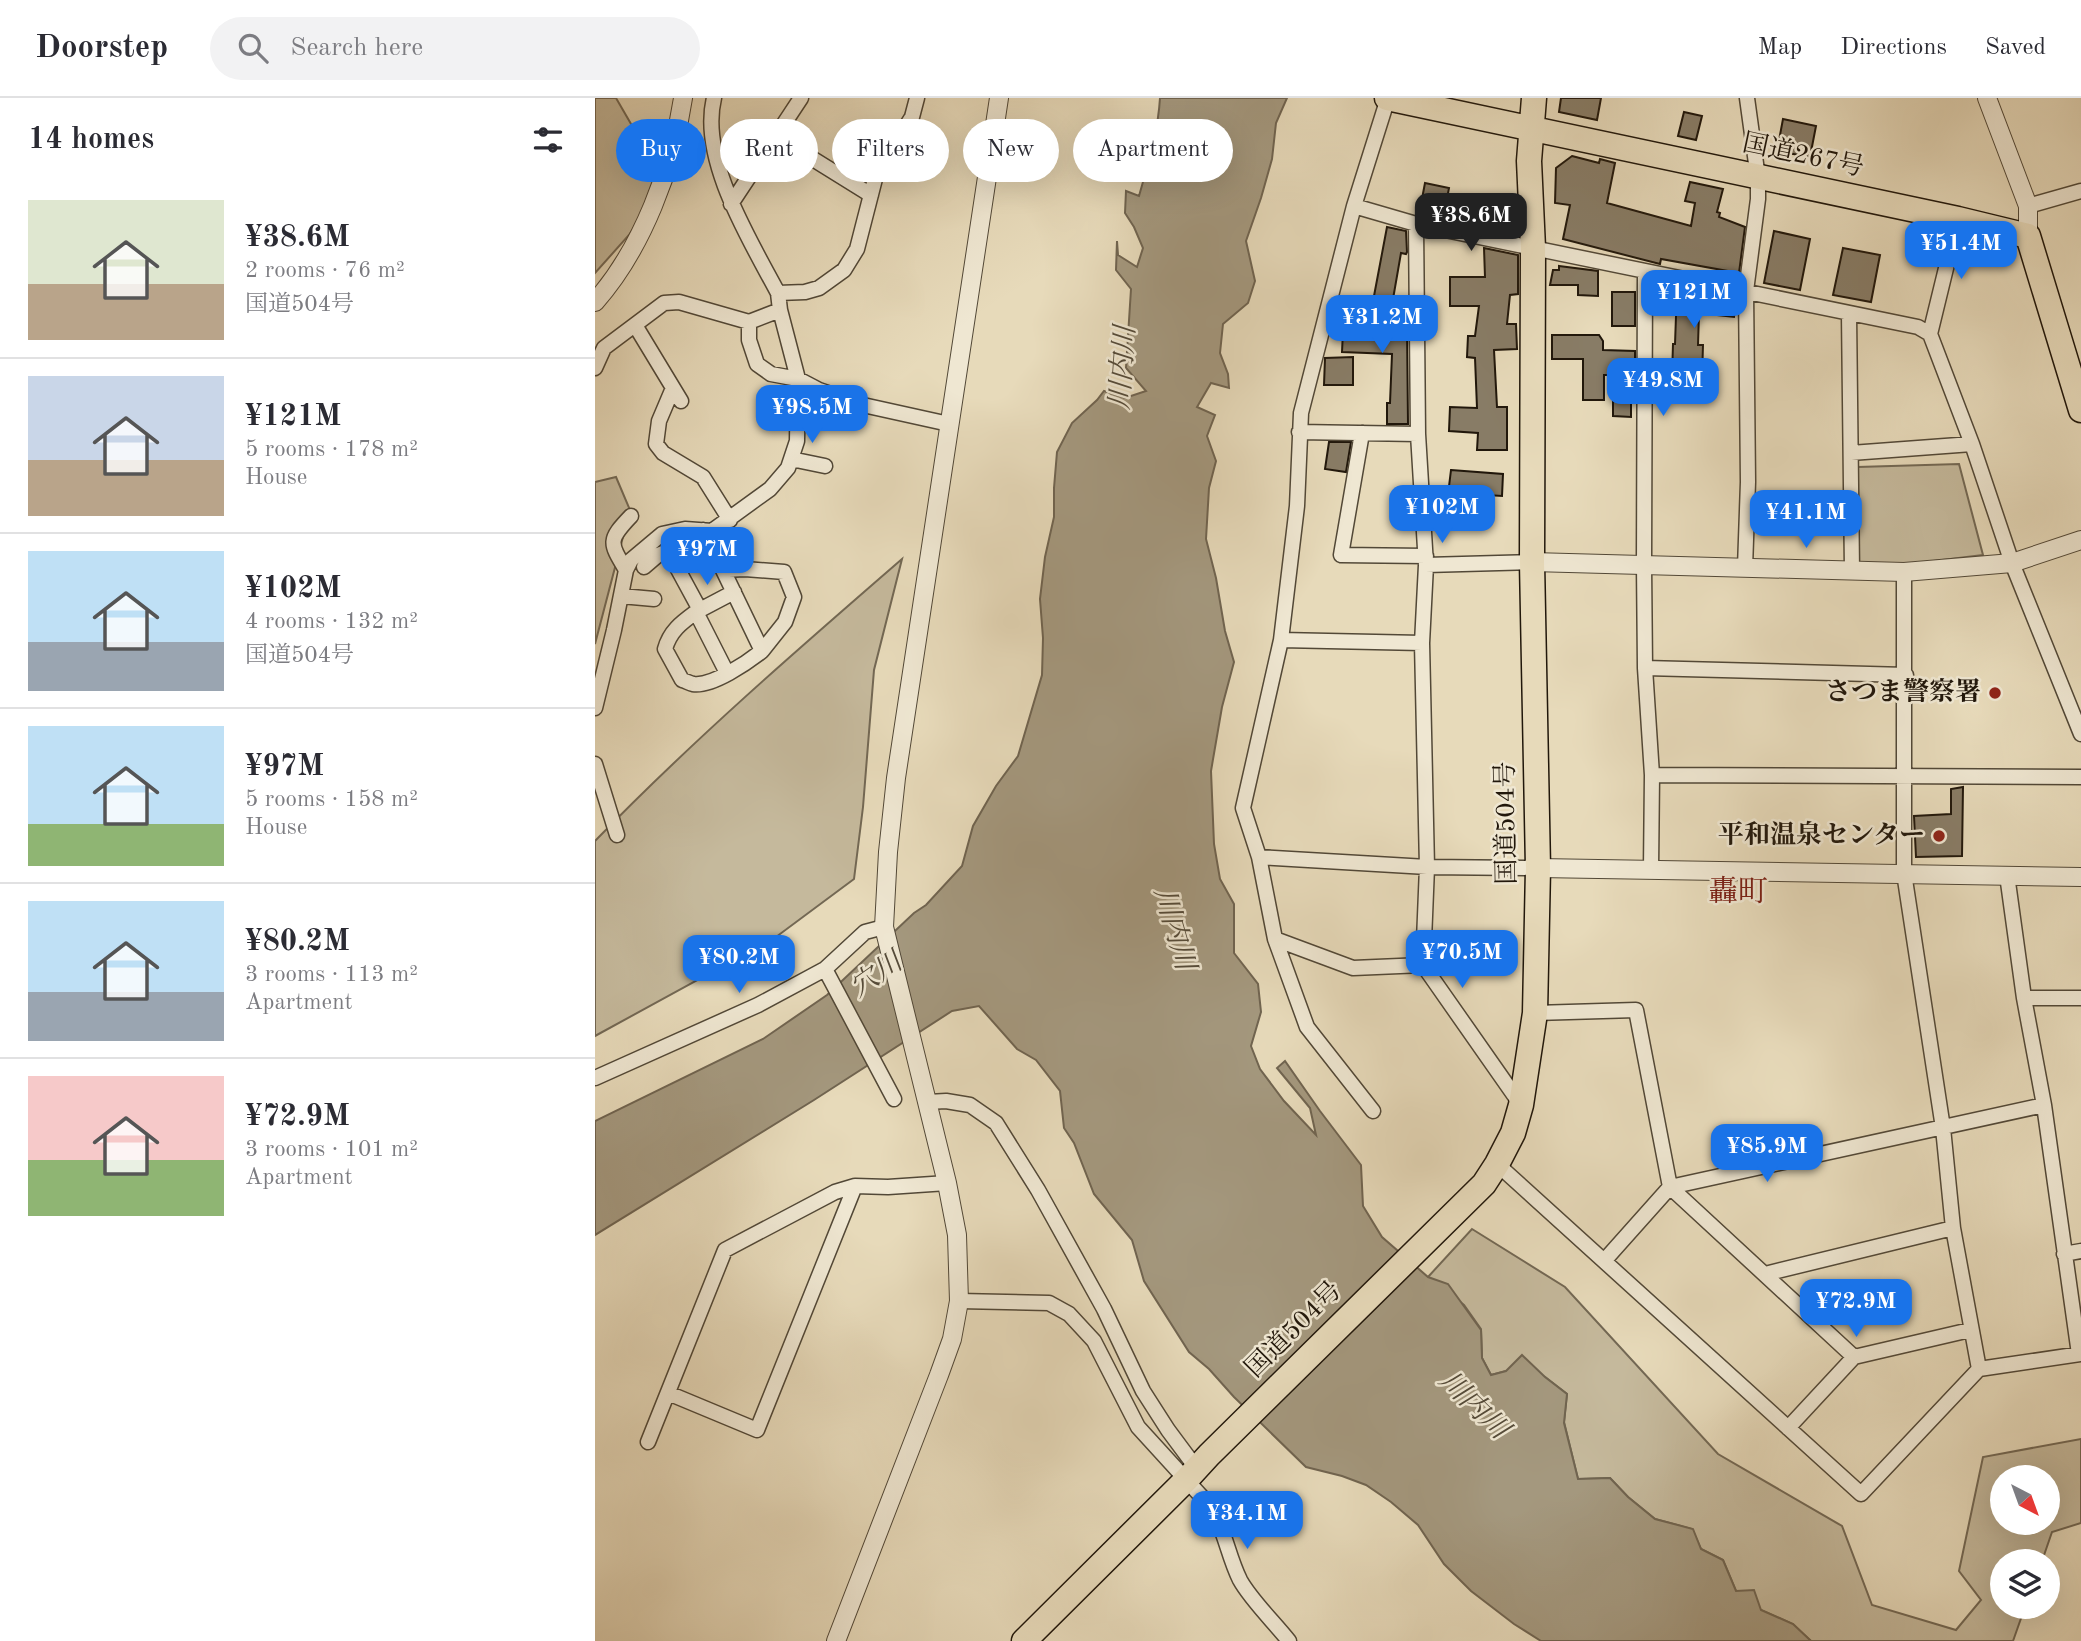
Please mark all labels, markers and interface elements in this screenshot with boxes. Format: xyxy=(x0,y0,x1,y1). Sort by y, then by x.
search box xyxy=(210,17,700,80)
icon: search xyxy=(234,29,272,67)
text: Doorstep xyxy=(35,32,168,65)
text: Search here xyxy=(290,35,423,61)
text: Map xyxy=(1758,36,1802,60)
text: Directions xyxy=(1840,36,1947,60)
text: Saved xyxy=(1985,36,2046,60)
chip: Buy xyxy=(616,119,706,182)
chip: Rent xyxy=(720,119,818,182)
chip: Filters xyxy=(832,119,949,182)
chip: New xyxy=(963,119,1059,182)
chip: Apartment xyxy=(1073,119,1233,182)
icon: filters xyxy=(529,121,567,159)
text: 14 homes xyxy=(28,125,154,155)
street label: 国道267号 xyxy=(1740,129,1866,182)
pin: ¥38.6M xyxy=(1414,194,1528,253)
text: ¥38.6M xyxy=(1431,204,1511,227)
pin: ¥51.4M xyxy=(1904,222,2018,281)
text: ¥38.6M xyxy=(245,223,350,253)
icon: home xyxy=(84,228,168,312)
text: ¥51.4M xyxy=(1921,232,2001,255)
text: 2 rooms · 76 m² xyxy=(245,259,405,282)
pin: ¥121M xyxy=(1645,271,1743,330)
text: ¥121M xyxy=(1657,281,1731,304)
text: 国道504号 xyxy=(245,293,354,316)
pin: ¥31.2M xyxy=(1325,296,1439,355)
text: ¥31.2M xyxy=(1342,306,1422,329)
water label: 川内川 xyxy=(1104,322,1141,411)
pin: ¥49.8M xyxy=(1606,358,1720,418)
text: ¥49.8M xyxy=(1623,369,1703,392)
pin: ¥98.5M xyxy=(755,386,869,445)
text: ¥98.5M xyxy=(772,396,852,419)
text: ¥121M xyxy=(245,402,341,432)
icon: home xyxy=(84,404,168,488)
text: 5 rooms · 178 m² xyxy=(245,438,418,461)
text: House xyxy=(245,466,307,489)
pin: ¥102M xyxy=(1393,486,1491,545)
pin: ¥41.1M xyxy=(1749,490,1863,550)
text: ¥102M xyxy=(1405,496,1479,519)
text: ¥41.1M xyxy=(1766,501,1846,524)
pin: ¥97M xyxy=(666,528,748,587)
text: ¥97M xyxy=(677,538,737,561)
text: ¥102M xyxy=(245,574,341,604)
icon: home xyxy=(84,579,168,663)
text: 4 rooms · 132 m² xyxy=(245,610,418,633)
text: 国道504号 xyxy=(245,644,354,667)
place label: さつま警察署 xyxy=(1825,677,1981,706)
marker: さつま警察署 xyxy=(1987,685,2003,701)
text: ¥97M xyxy=(245,752,324,782)
icon: home xyxy=(84,754,168,838)
street label: 国道504号 xyxy=(1491,761,1521,885)
text: 5 rooms · 158 m² xyxy=(245,788,418,811)
text: House xyxy=(245,816,307,839)
place label: 平和温泉センター xyxy=(1718,820,1925,849)
marker: 平和温泉センター xyxy=(1931,828,1947,844)
district label: 轟町 xyxy=(1708,875,1768,908)
water label: 川内川 xyxy=(1148,884,1202,976)
text: ¥80.2M xyxy=(245,927,350,957)
icon: home xyxy=(84,929,168,1013)
pin: ¥70.5M xyxy=(1405,930,1519,990)
pin: ¥80.2M xyxy=(682,936,796,995)
text: ¥70.5M xyxy=(1422,941,1502,964)
water label: 穴川 xyxy=(844,944,910,1004)
text: ¥80.2M xyxy=(699,946,779,969)
text: 3 rooms · 113 m² xyxy=(245,963,418,986)
text: Apartment xyxy=(245,991,353,1014)
text: ¥72.9M xyxy=(245,1102,350,1132)
icon: home xyxy=(84,1104,168,1188)
pin: ¥85.9M xyxy=(1710,1124,1824,1184)
text: ¥85.9M xyxy=(1727,1135,1807,1158)
text: 3 rooms · 101 m² xyxy=(245,1138,418,1161)
text: Apartment xyxy=(245,1166,353,1189)
street label: 国道504号 xyxy=(1240,1276,1347,1383)
pin: ¥72.9M xyxy=(1799,1280,1913,1339)
text: ¥72.9M xyxy=(1816,1290,1896,1313)
water label: 川内川 xyxy=(1433,1365,1517,1447)
north arrow xyxy=(1990,1465,2060,1535)
map controls xyxy=(1990,1465,2060,1619)
pin: ¥34.1M xyxy=(1190,1492,1304,1551)
text: ¥34.1M xyxy=(1207,1502,1287,1525)
button: layers xyxy=(1990,1549,2060,1619)

